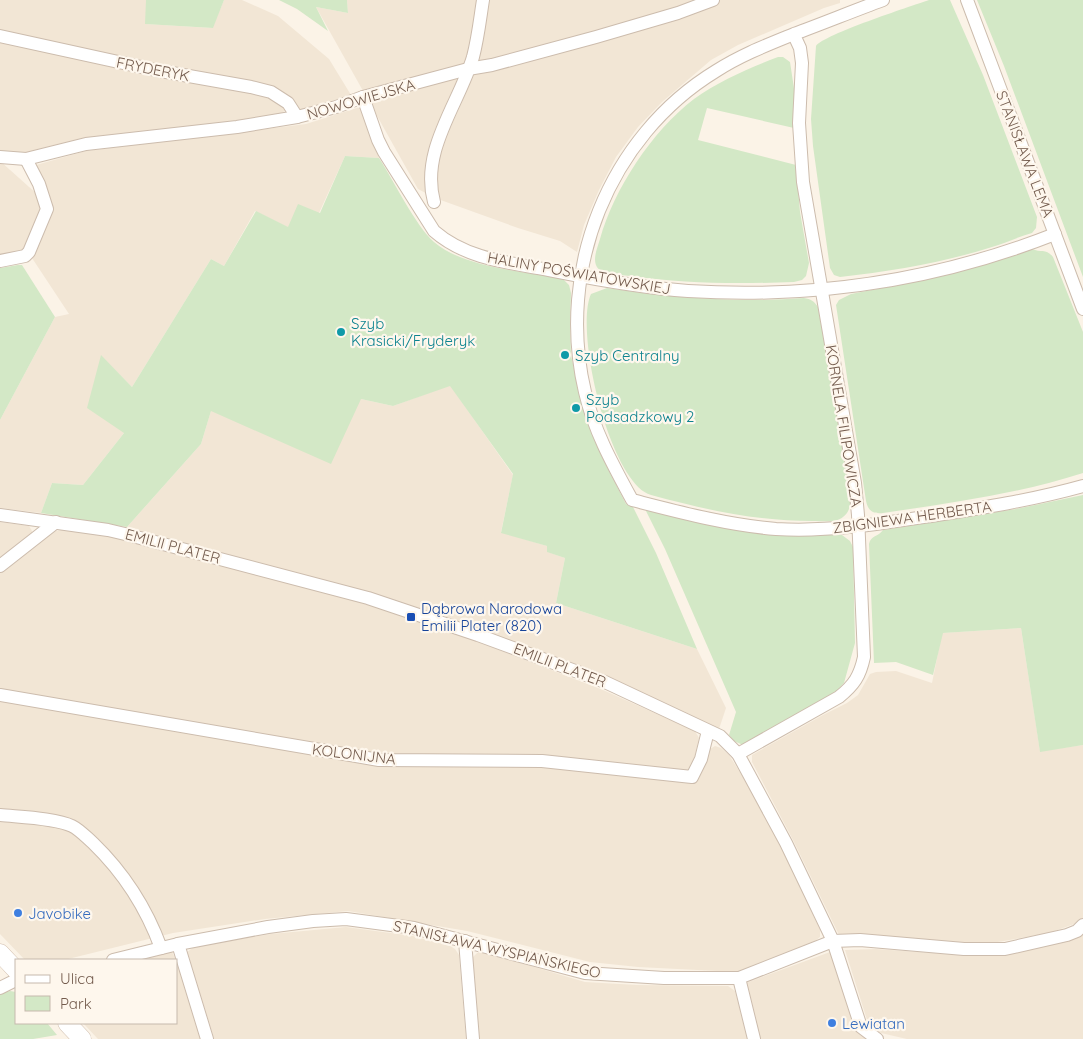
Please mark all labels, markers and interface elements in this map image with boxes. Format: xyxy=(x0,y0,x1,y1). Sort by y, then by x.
street label: FRYDERYK xyxy=(115,53,191,85)
street label: NOWOWIEJSKA xyxy=(305,74,418,124)
street label: STANISŁAWA LEMA xyxy=(992,88,1058,220)
street label: HALINY POŚWIATOWSKIEJ xyxy=(486,248,672,298)
place label: Szyb Krasicki/Fryderyk xyxy=(351,314,475,350)
marker: Szyb Krasicki/Fryderyk xyxy=(335,326,347,338)
street label: KORNELA FILIPOWICZA xyxy=(822,343,866,509)
place label: Szyb Centralny xyxy=(575,346,680,365)
marker: Szyb Centralny xyxy=(559,349,571,361)
place label: Szyb Podsadzkowy 2 xyxy=(586,390,694,426)
marker: Szyb Podsadzkowy 2 xyxy=(570,402,582,414)
street label: ZBIGNIEWA HERBERTA xyxy=(831,496,993,538)
street label: EMILII PLATER xyxy=(123,524,223,568)
place label: Dąbrowa Narodowa Emilii Plater (820) xyxy=(421,599,562,635)
marker: Dąbrowa Narodowa Emilii Plater (820) xyxy=(405,611,417,623)
street label: EMILII PLATER xyxy=(511,639,609,691)
street label: KOLONIJNA xyxy=(311,739,397,769)
place label: Javobike xyxy=(28,904,91,923)
marker: Javobike xyxy=(12,907,24,919)
street label: STANISŁAWA WYSPIAŃSKIEGO xyxy=(391,916,603,982)
legend xyxy=(15,959,178,1024)
text: Ulica xyxy=(60,969,94,988)
text: Park xyxy=(60,994,92,1013)
place label: Lewiatan xyxy=(842,1014,905,1033)
marker: Lewiatan xyxy=(826,1017,838,1029)

